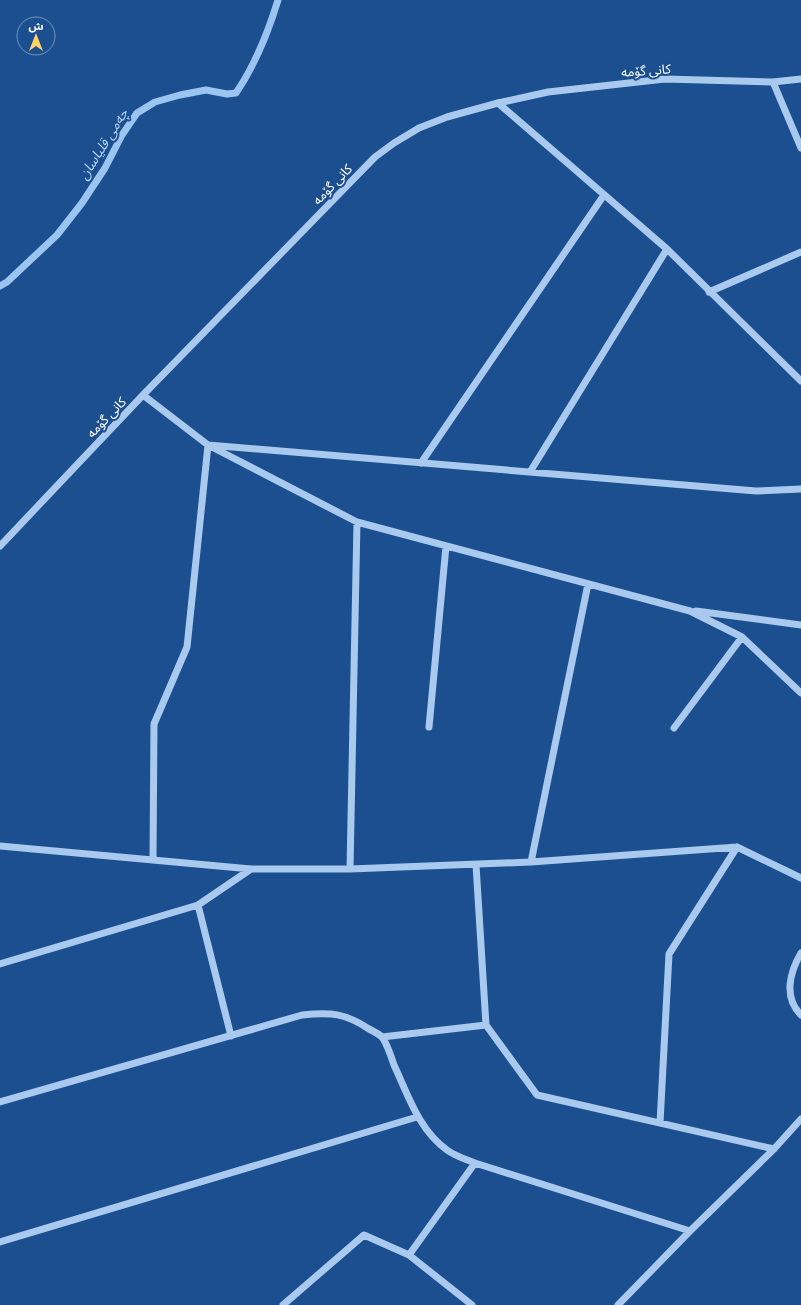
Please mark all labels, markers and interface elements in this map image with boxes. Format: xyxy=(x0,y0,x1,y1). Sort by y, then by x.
north arrow xyxy=(16,16,56,56)
text: ش xyxy=(28,20,44,33)
street label: کانی گۆمە xyxy=(621,61,672,81)
water label: چەمی قلیاسان xyxy=(75,105,133,183)
street label: کانی گۆمە xyxy=(310,161,356,208)
street label: کانی گۆمە xyxy=(84,394,130,441)

